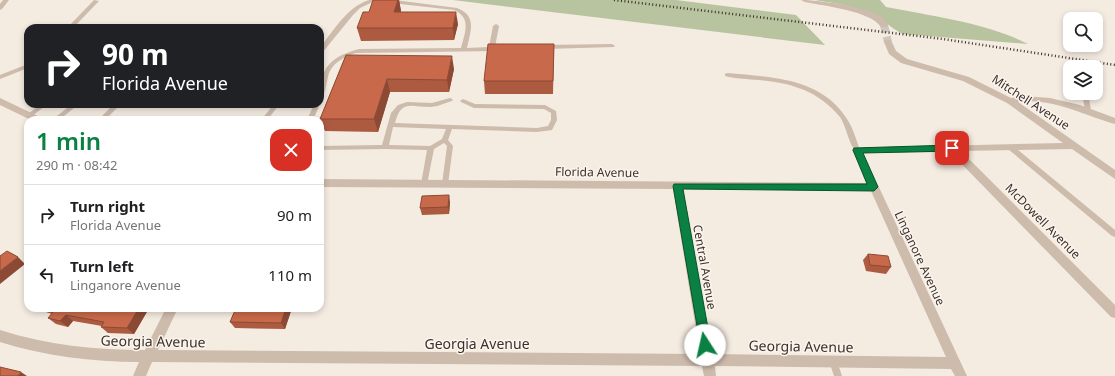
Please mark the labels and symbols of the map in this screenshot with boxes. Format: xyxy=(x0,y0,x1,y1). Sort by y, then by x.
street label: Mitchell Avenue xyxy=(989,70,1073,134)
pin xyxy=(935,131,969,165)
street label: Florida Avenue xyxy=(555,163,639,181)
street label: McDowell Avenue xyxy=(1002,180,1085,263)
street label: Linganore Avenue xyxy=(891,208,949,308)
street label: Central Avenue xyxy=(689,223,721,311)
position arrow xyxy=(684,324,726,366)
street label: Georgia Avenue xyxy=(100,331,206,351)
street label: Georgia Avenue xyxy=(424,334,530,353)
street label: Georgia Avenue xyxy=(748,336,854,356)

